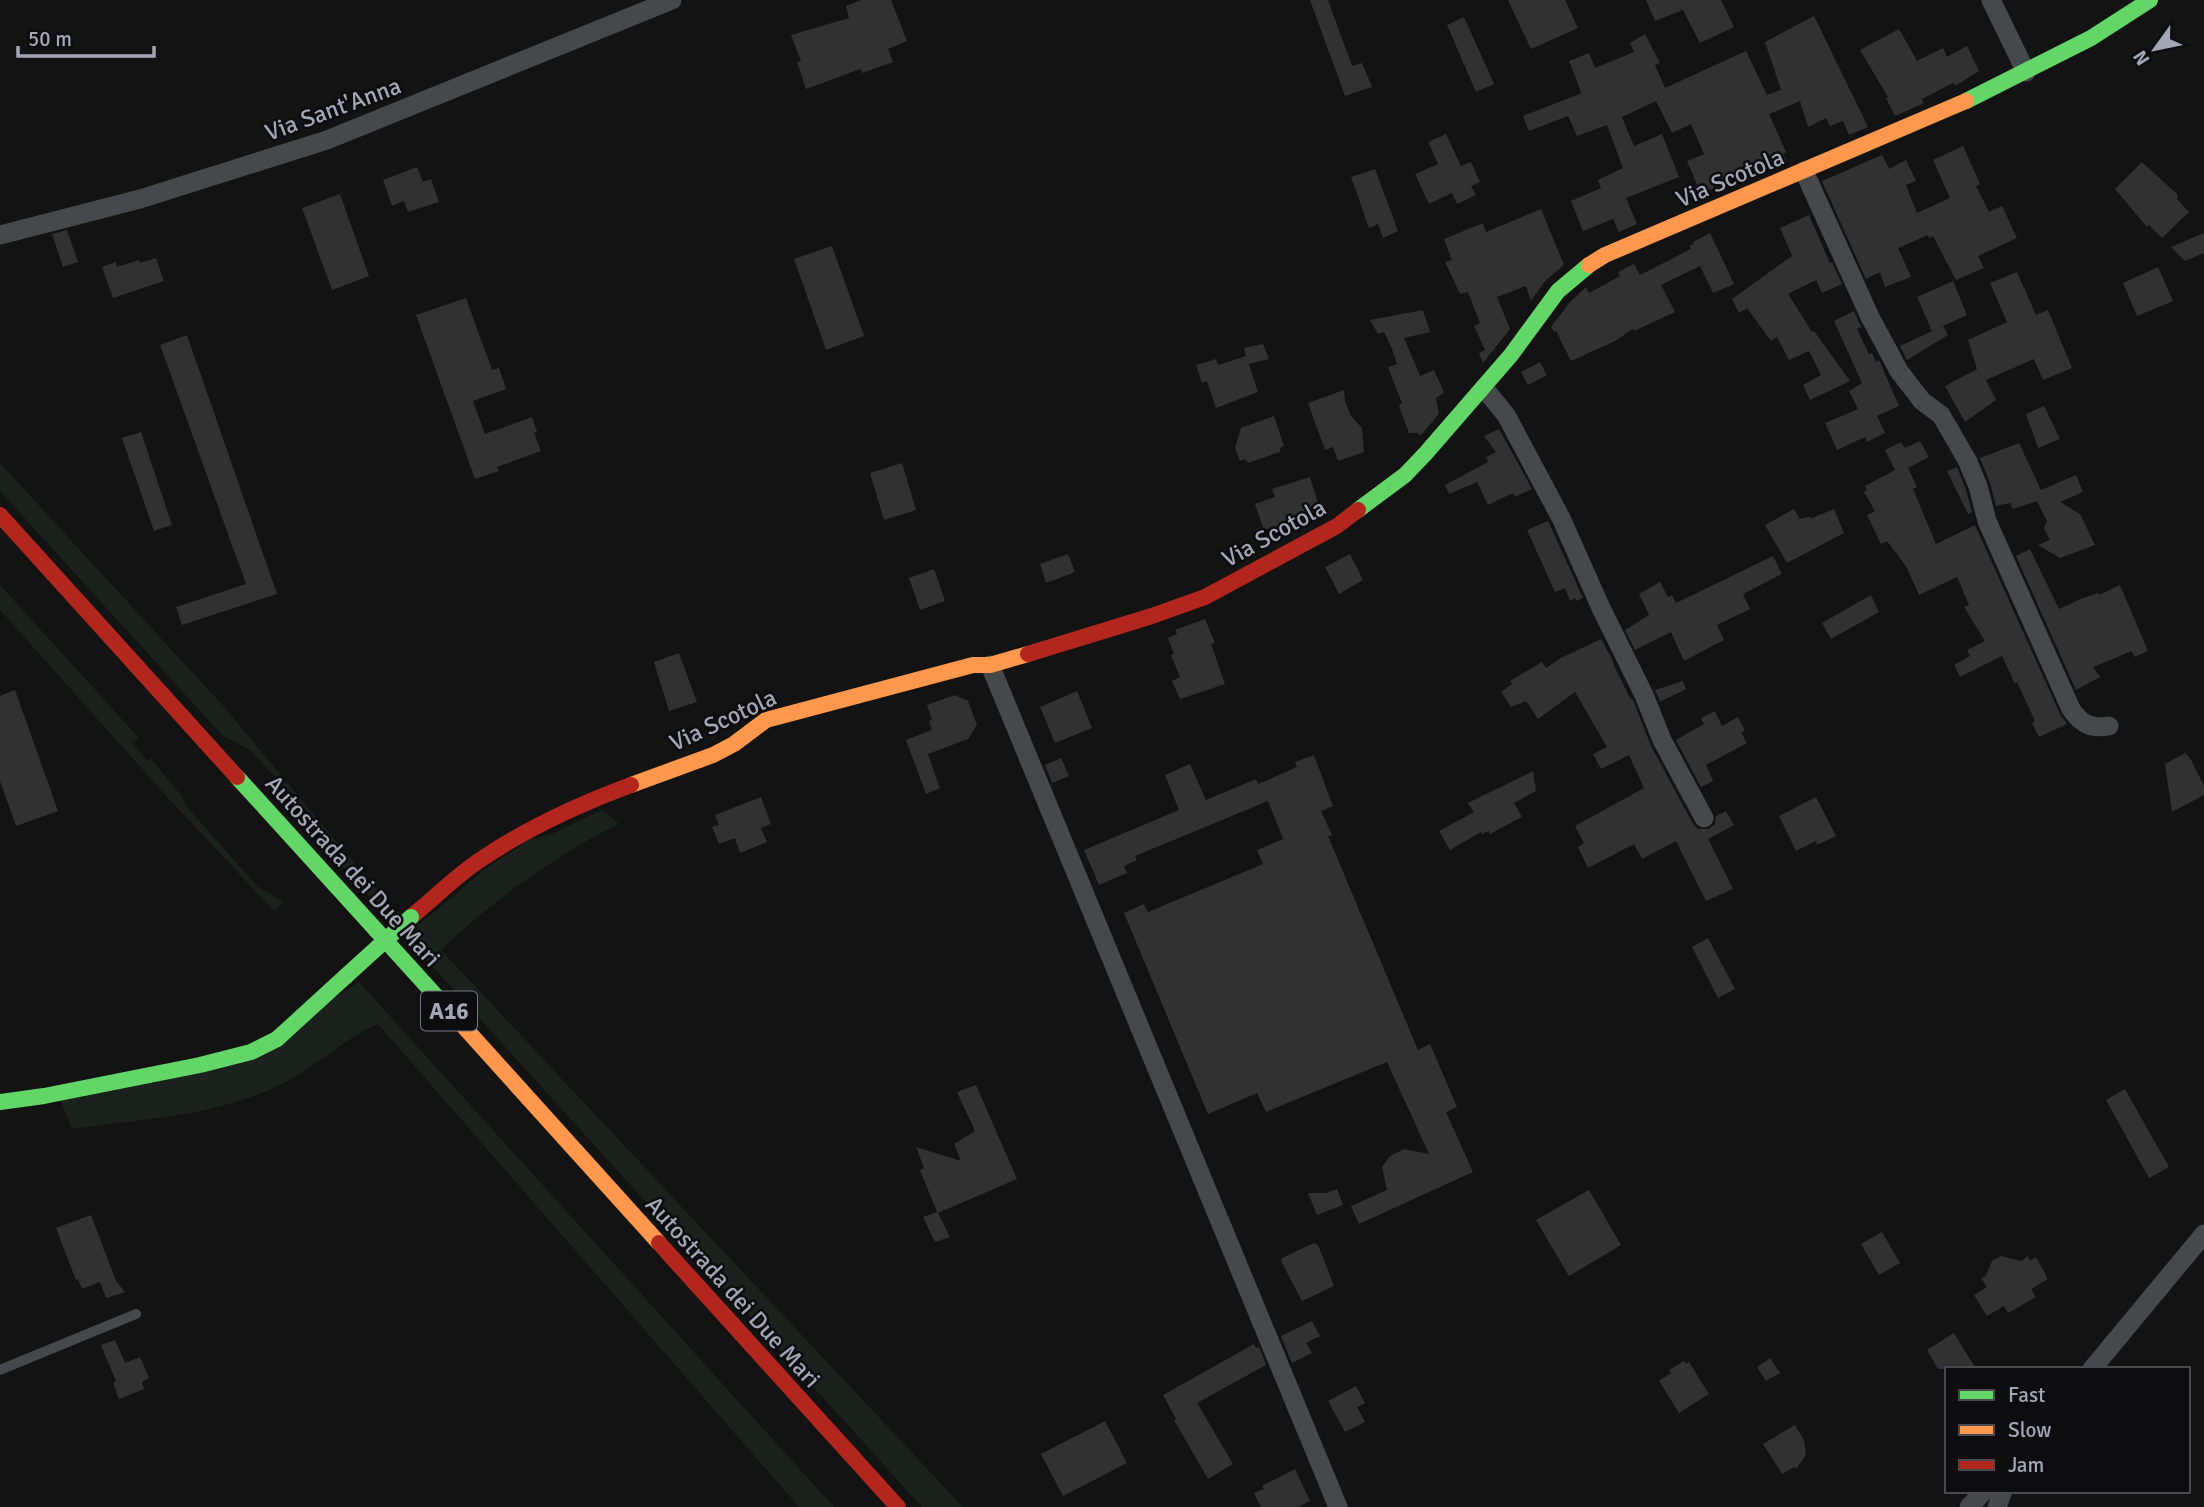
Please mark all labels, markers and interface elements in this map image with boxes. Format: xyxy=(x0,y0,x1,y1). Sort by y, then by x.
scale bar xyxy=(18,14,154,58)
north arrow xyxy=(2120,14,2190,84)
text: 50 m xyxy=(28,26,72,52)
text: N xyxy=(2128,46,2155,70)
street label: Via Sant'Anna xyxy=(261,71,405,147)
street label: Via Scotola xyxy=(1671,142,1789,214)
street label: Via Scotola xyxy=(1217,492,1331,574)
street label: Via Scotola xyxy=(665,682,781,758)
street label: Autostrada dei Due Mari xyxy=(259,769,447,973)
road number: A16 xyxy=(421,992,477,1030)
street label: Autostrada dei Due Mari xyxy=(639,1190,827,1394)
legend xyxy=(1945,1367,2190,1493)
text: Fast xyxy=(2008,1382,2045,1408)
text: Slow xyxy=(2008,1417,2052,1443)
text: Jam xyxy=(2008,1452,2044,1478)

